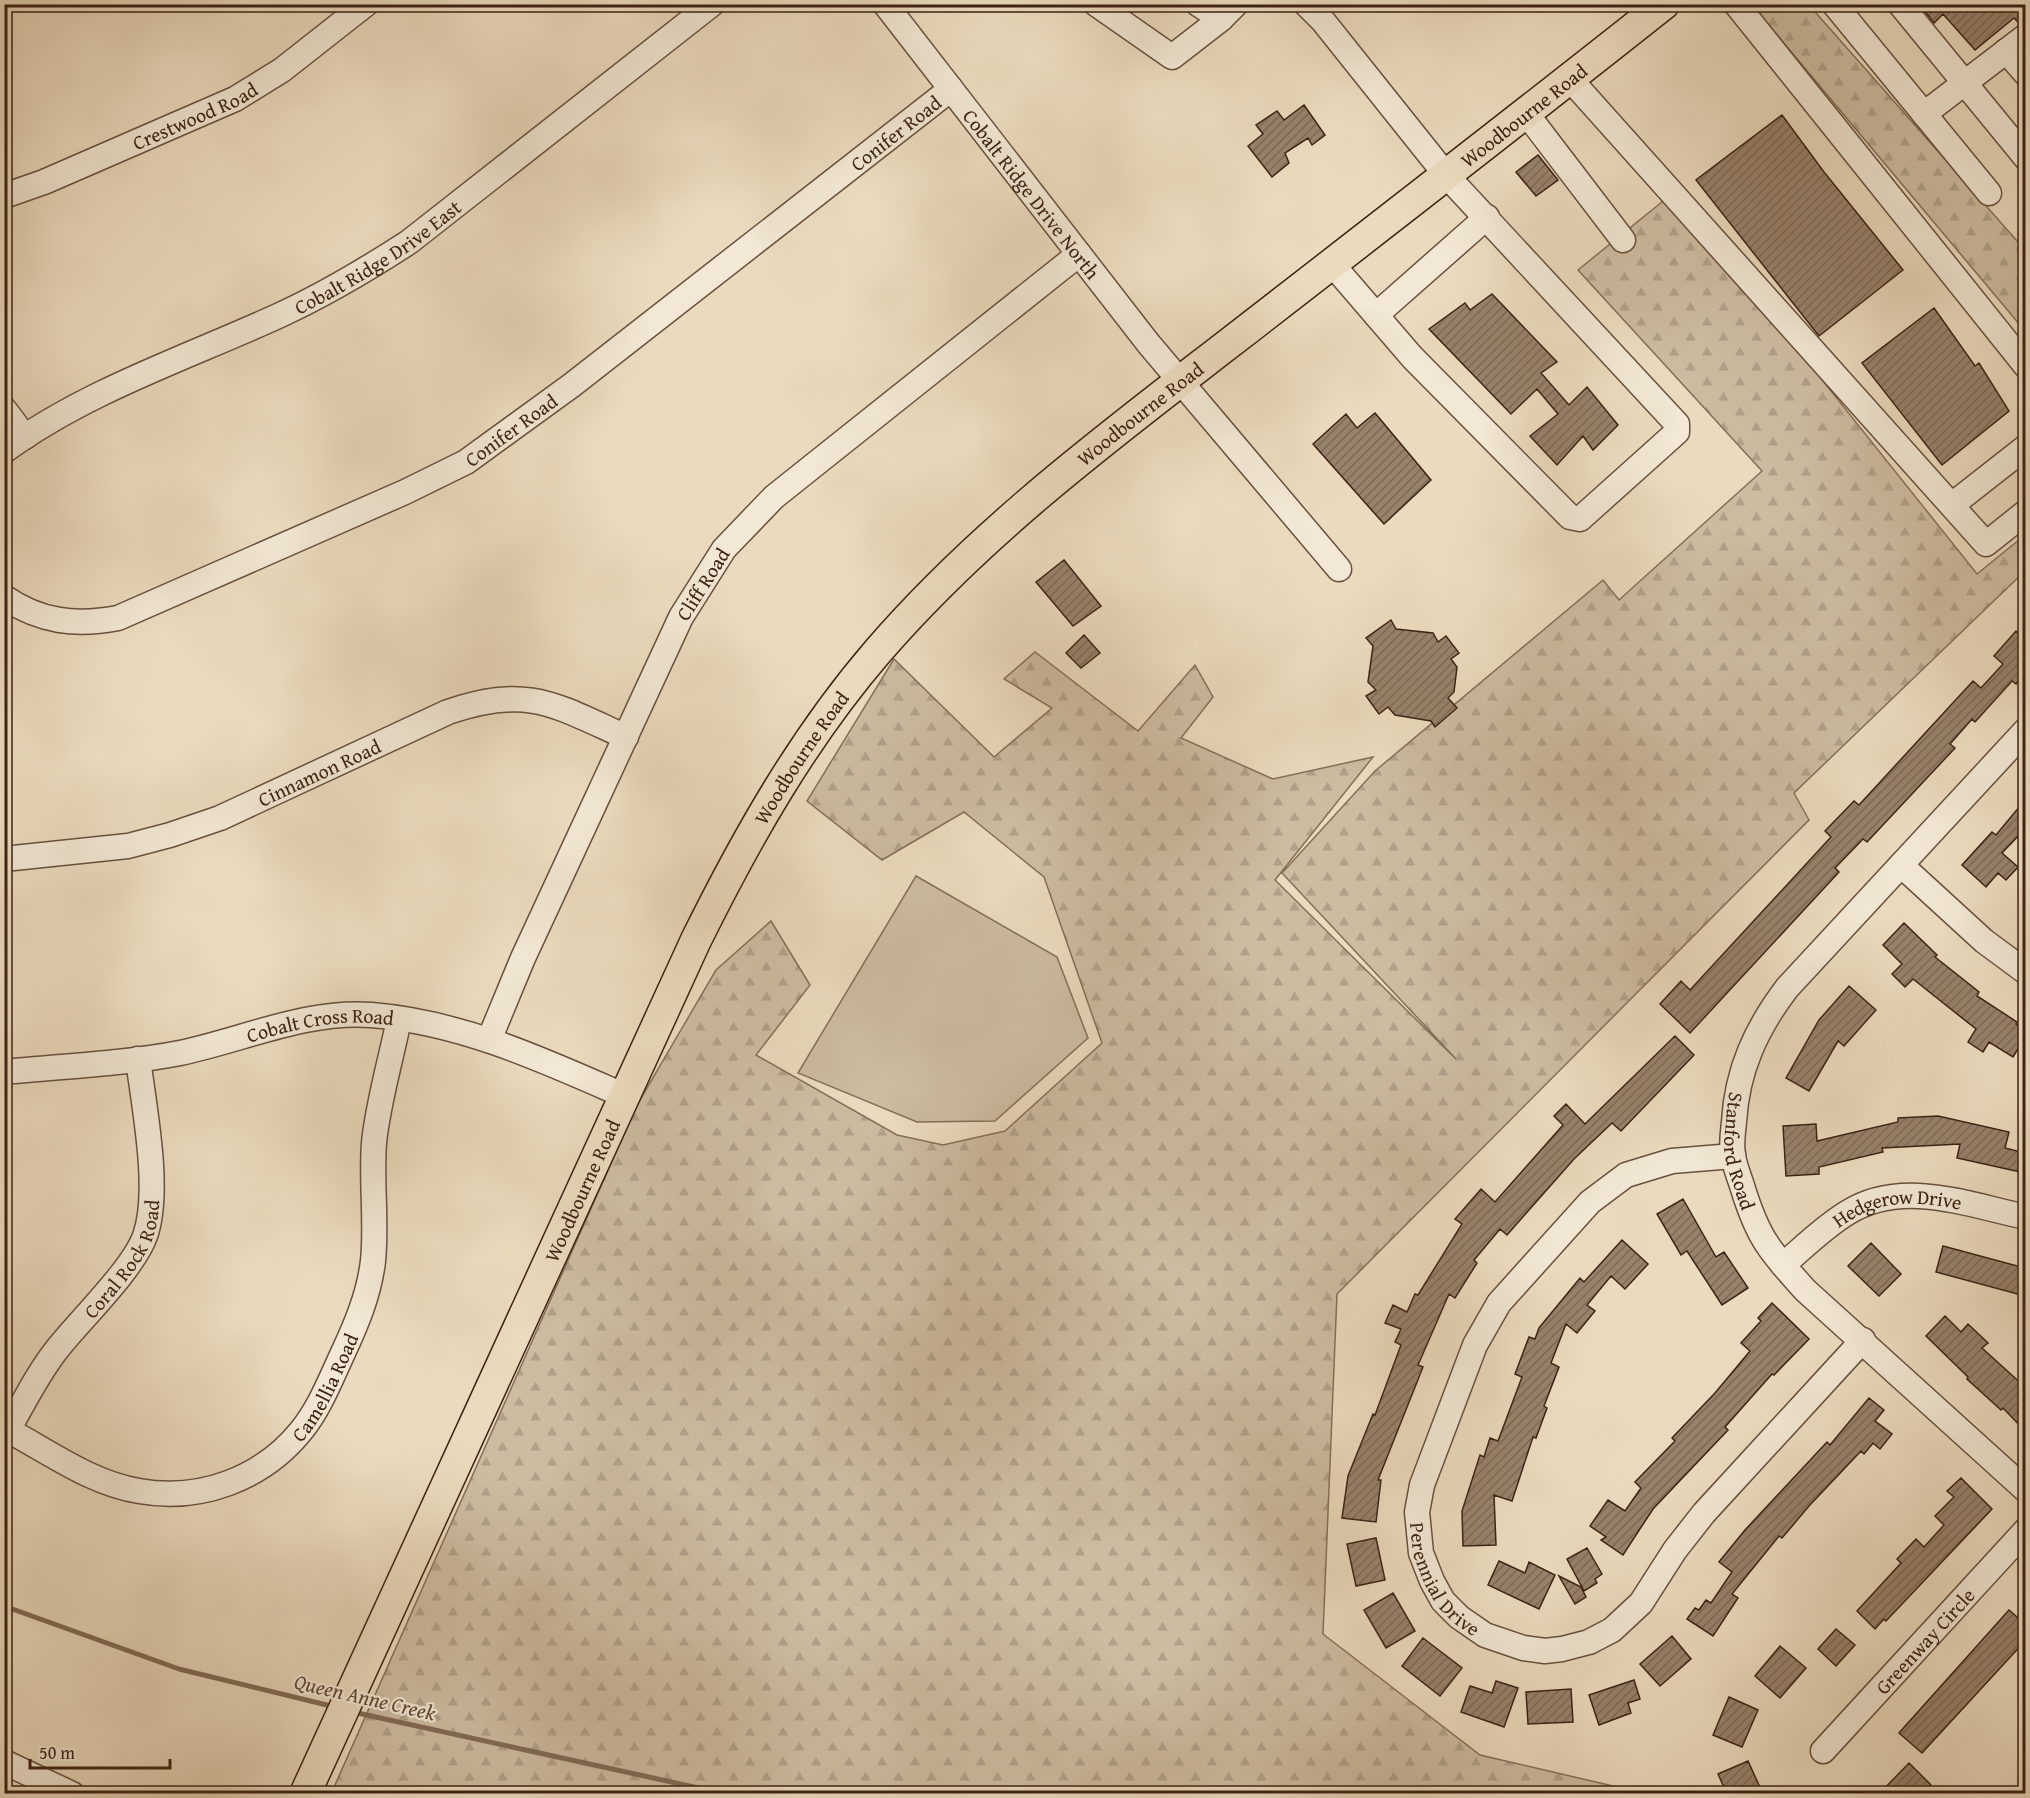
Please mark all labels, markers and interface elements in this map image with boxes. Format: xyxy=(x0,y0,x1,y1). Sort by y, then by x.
street label: Woodbourne Road xyxy=(1454,56,1593,174)
street label: Crestwood Road xyxy=(128,74,263,157)
street label: Conifer Road xyxy=(844,88,947,177)
street label: Cobalt Ridge Drive North xyxy=(957,102,1108,285)
street label: Cobalt Ridge Drive East xyxy=(289,192,467,321)
street label: Woodbourne Road xyxy=(1070,354,1209,472)
street label: Conifer Road xyxy=(458,386,563,473)
street label: Cliff Road xyxy=(668,541,736,626)
street label: Woodbourne Road xyxy=(746,685,855,829)
street label: Cinnamon Road xyxy=(253,731,385,813)
street label: Cobalt Cross Road xyxy=(243,1000,396,1049)
street label: Stanford Road xyxy=(1718,1090,1763,1214)
street label: Woodbourne Road xyxy=(536,1114,627,1266)
street label: Hedgerow Drive xyxy=(1826,1181,1965,1234)
street label: Coral Rock Road xyxy=(76,1198,166,1324)
street label: Camellia Road xyxy=(284,1328,365,1447)
street label: Perennial Drive xyxy=(1404,1521,1487,1642)
street label: Greenway Circle xyxy=(1868,1581,1981,1700)
water label: Queen Anne Creek xyxy=(291,1666,439,1728)
scale bar xyxy=(30,1732,170,1770)
text: 50 m xyxy=(39,1739,75,1766)

